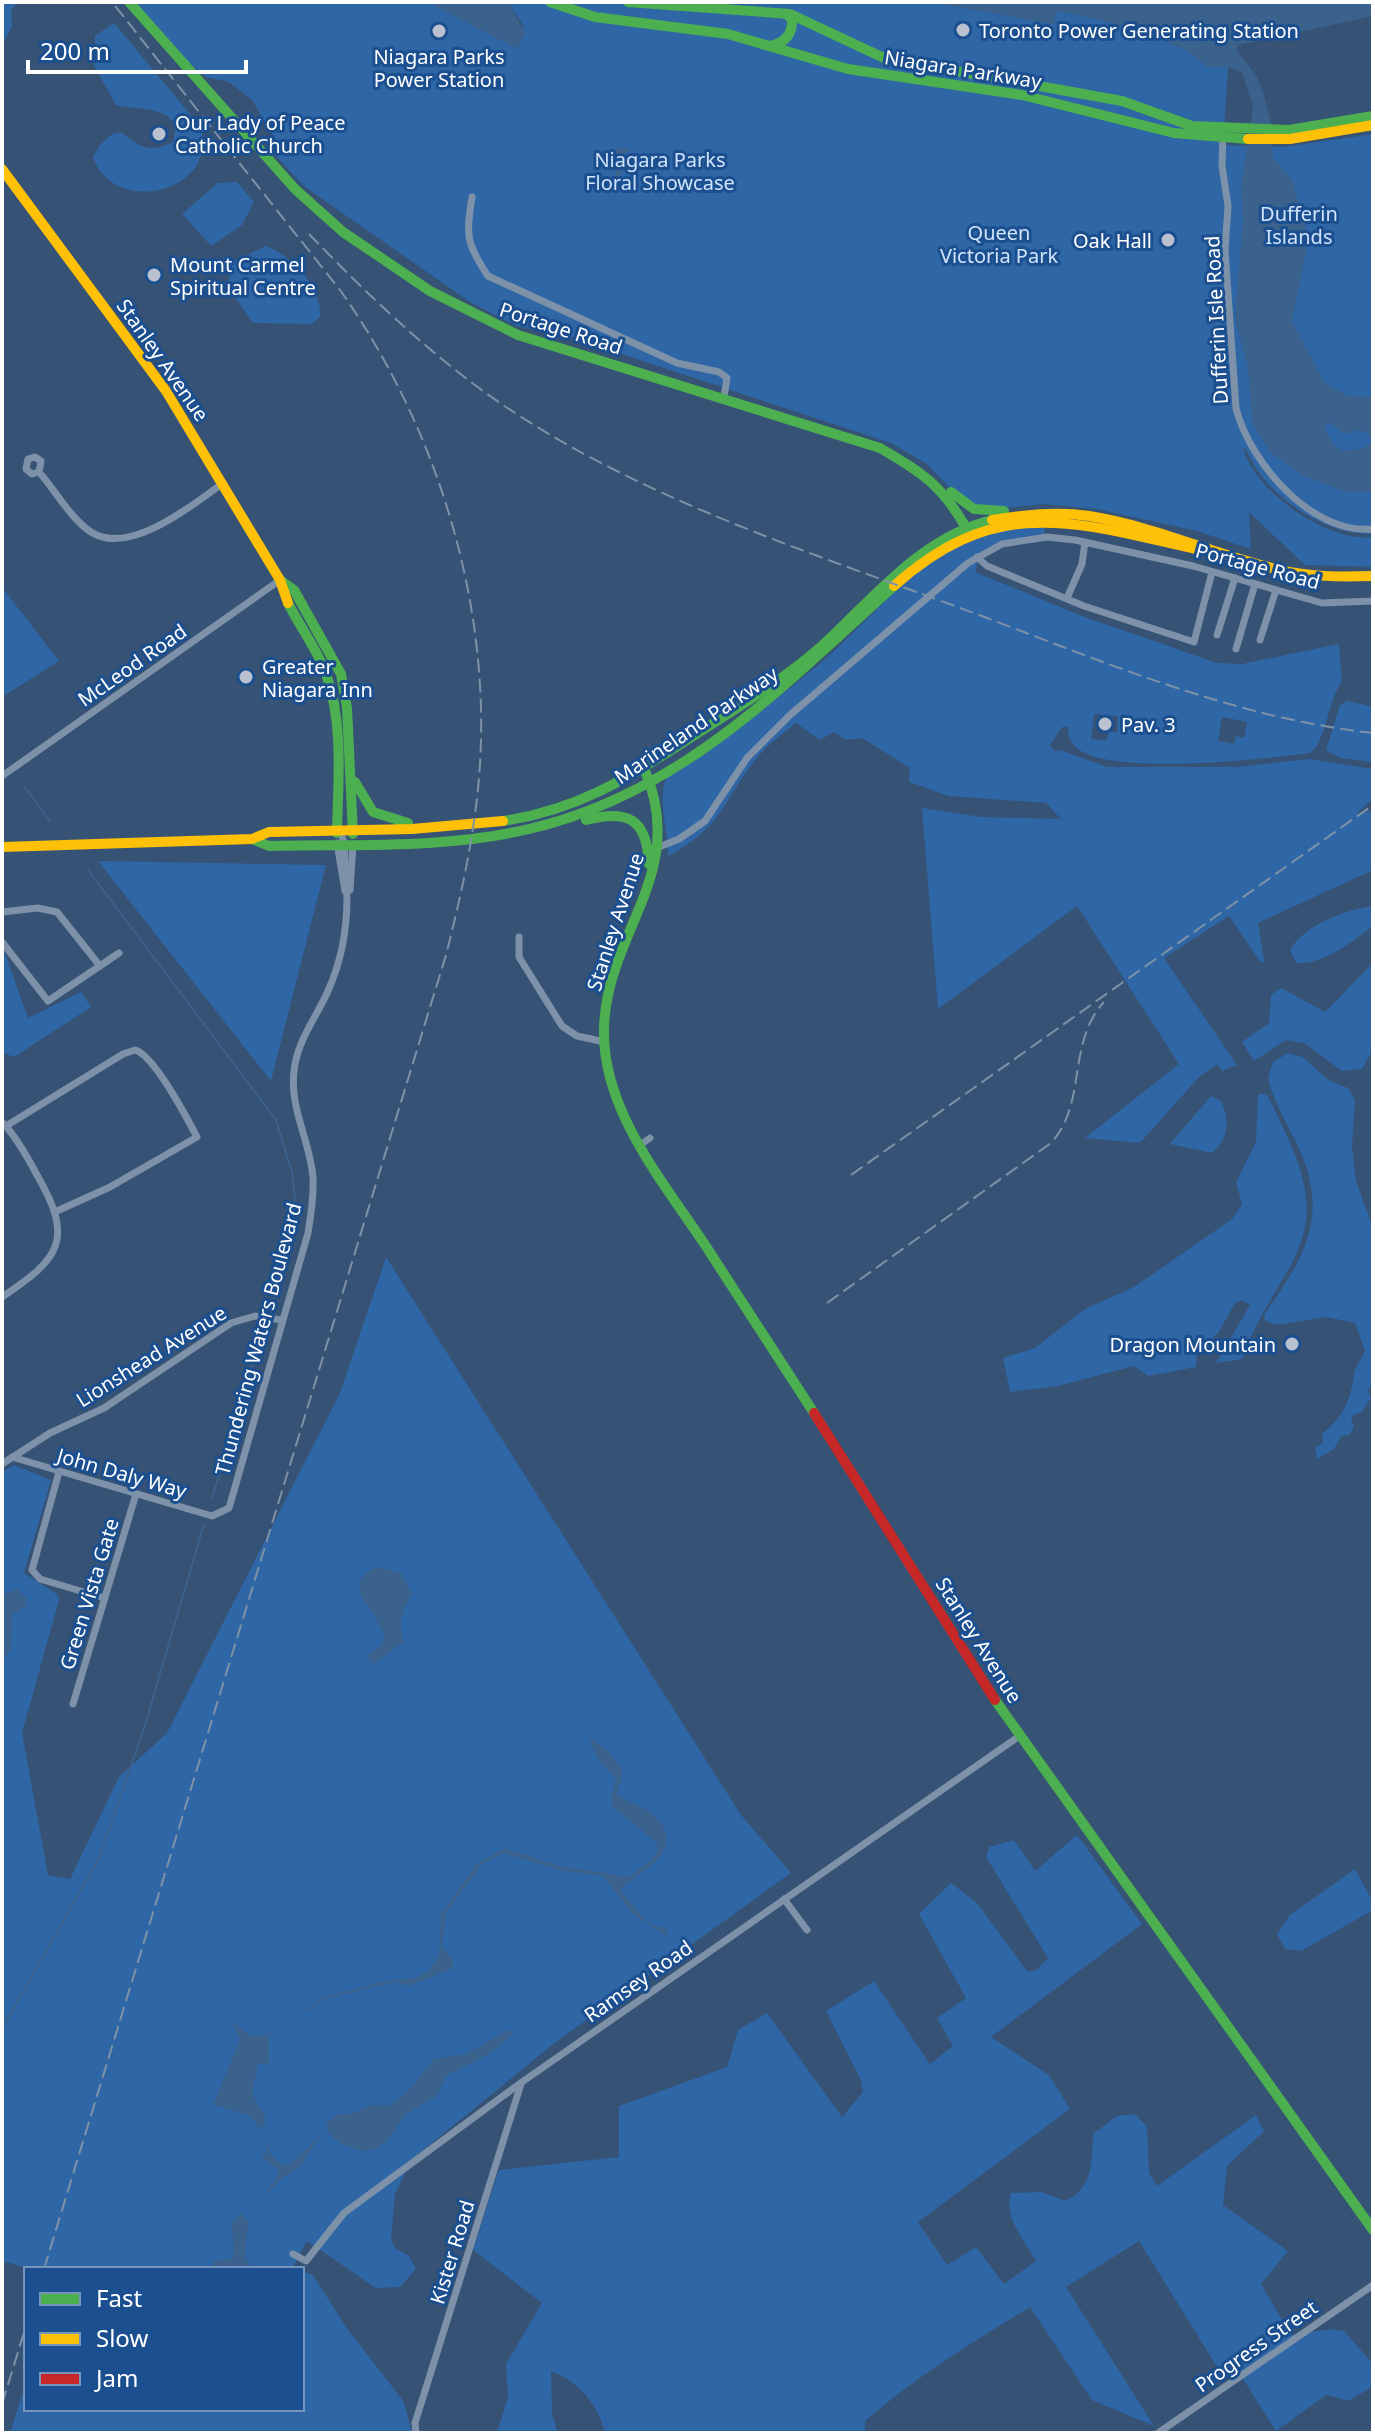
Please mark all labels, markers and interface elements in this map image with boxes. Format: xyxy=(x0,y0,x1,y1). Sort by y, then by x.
place label: Toronto Power Generating Station xyxy=(979,17,1299,44)
marker: Toronto Power Generating Station xyxy=(954,21,972,39)
marker: Niagara Parks Power Station xyxy=(430,22,448,40)
scale bar xyxy=(28,24,246,74)
text: 200 m xyxy=(40,34,110,67)
place label: Niagara Parks Power Station xyxy=(373,43,505,93)
street label: Niagara Parkway xyxy=(882,43,1044,95)
place label: Our Lady of Peace Catholic Church xyxy=(175,109,346,159)
marker: Our Lady of Peace Catholic Church xyxy=(150,125,168,143)
park label: Niagara Parks Floral Showcase xyxy=(585,146,735,196)
park label: Dufferin Islands xyxy=(1260,200,1338,250)
park label: Queen Victoria Park xyxy=(940,219,1058,269)
place label: Oak Hall xyxy=(1073,227,1152,254)
marker: Oak Hall xyxy=(1159,231,1177,249)
street label: Dufferin Isle Road xyxy=(1198,235,1234,405)
place label: Mount Carmel Spiritual Centre xyxy=(170,251,316,301)
marker: Mount Carmel Spiritual Centre xyxy=(145,266,163,284)
street label: Stanley Avenue xyxy=(111,294,215,426)
street label: Portage Road xyxy=(496,295,626,361)
street label: Portage Road xyxy=(1193,536,1323,596)
street label: McLeod Road xyxy=(72,617,192,713)
place label: Greater Niagara Inn xyxy=(262,653,373,703)
street label: Marineland Parkway xyxy=(609,660,784,790)
marker: Greater Niagara Inn xyxy=(237,668,255,686)
place label: Pav. 3 xyxy=(1121,711,1176,738)
marker: Pav. 3 xyxy=(1096,715,1114,733)
street label: Stanley Avenue xyxy=(580,850,650,994)
street label: Thundering Waters Boulevard xyxy=(209,1200,307,1478)
street label: Lionshead Avenue xyxy=(71,1299,231,1413)
place label: Dragon Mountain xyxy=(1109,1331,1276,1358)
marker: Dragon Mountain xyxy=(1283,1335,1301,1353)
street label: John Daly Way xyxy=(52,1441,191,1505)
street label: Green Vista Gate xyxy=(53,1515,125,1673)
street label: Stanley Avenue xyxy=(930,1572,1028,1708)
street label: Ramsey Road xyxy=(579,1934,697,2028)
street label: Kister Road xyxy=(423,2197,481,2307)
legend xyxy=(24,2267,304,2411)
text: Fast xyxy=(96,2281,142,2314)
street label: Progress Street xyxy=(1189,2294,1323,2398)
text: Slow xyxy=(96,2321,148,2354)
text: Jam xyxy=(94,2361,138,2394)

